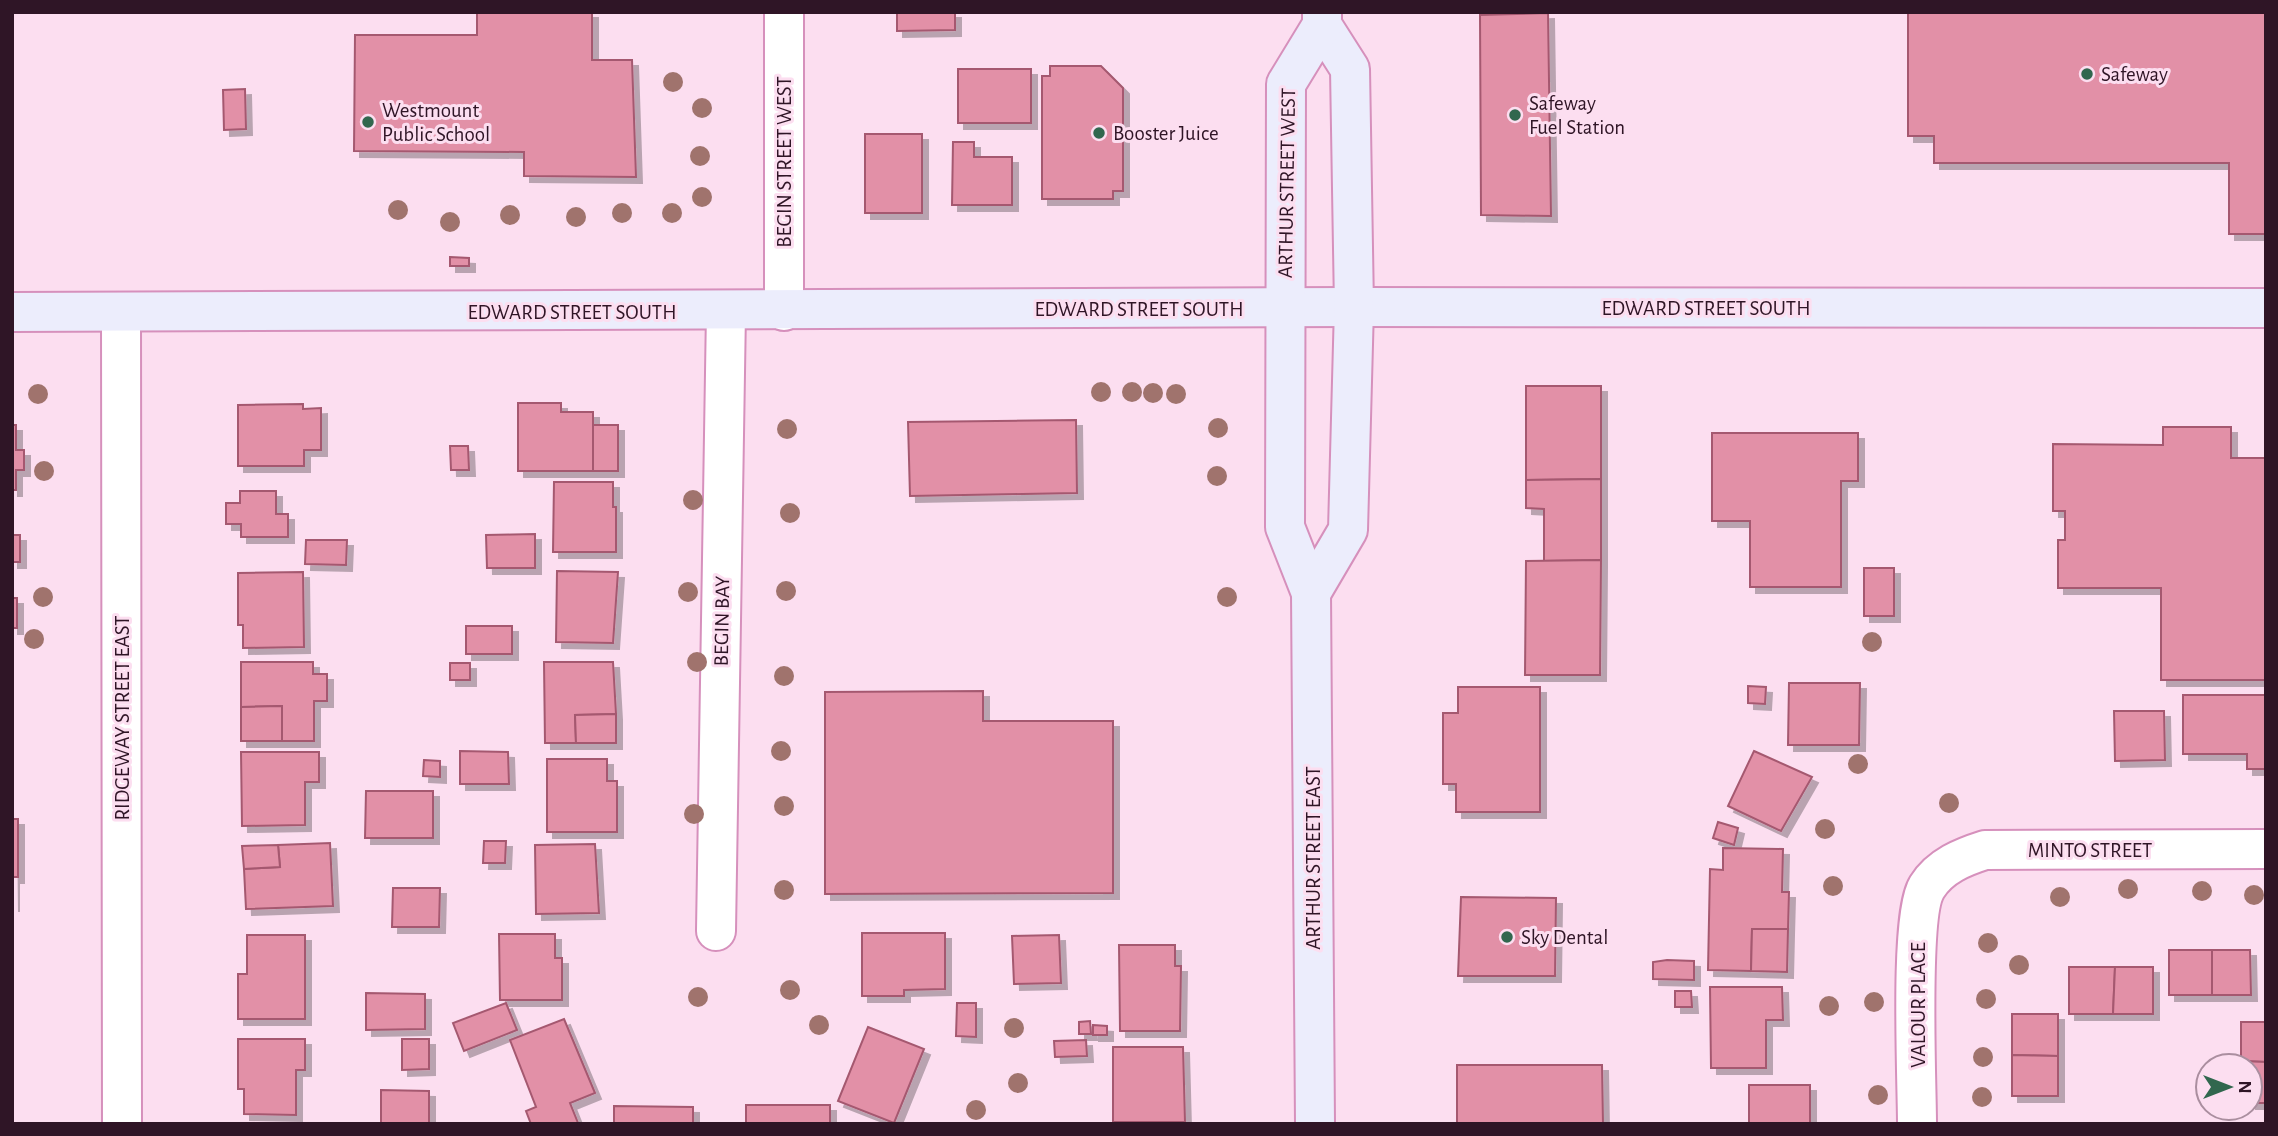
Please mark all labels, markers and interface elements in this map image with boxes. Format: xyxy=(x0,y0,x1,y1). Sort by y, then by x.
place label: Safeway xyxy=(2101,64,2168,85)
marker: Safeway xyxy=(2079,66,2095,82)
street label: BEGIN STREET WEST xyxy=(774,76,795,248)
street label: ARTHUR STREET WEST xyxy=(1275,88,1299,278)
place label: Safeway Fuel Station xyxy=(1529,93,1625,138)
place label: Westmount Public School xyxy=(382,100,490,145)
marker: Safeway Fuel Station xyxy=(1507,107,1523,123)
marker: Westmount Public School xyxy=(360,114,376,130)
place label: Booster Juice xyxy=(1113,123,1219,144)
marker: Booster Juice xyxy=(1091,125,1107,141)
street label: EDWARD STREET SOUTH xyxy=(1601,298,1811,319)
street label: EDWARD STREET SOUTH xyxy=(1034,299,1244,320)
street label: EDWARD STREET SOUTH xyxy=(467,302,677,323)
street label: BEGIN BAY xyxy=(711,576,733,666)
street label: RIDGEWAY STREET EAST xyxy=(112,615,133,821)
street label: ARTHUR STREET EAST xyxy=(1303,766,1324,950)
street label: MINTO STREET xyxy=(2028,840,2152,861)
place label: Sky Dental xyxy=(1521,927,1608,948)
marker: Sky Dental xyxy=(1499,929,1515,945)
street label: VALOUR PLACE xyxy=(1908,942,1929,1068)
north arrow xyxy=(2194,1052,2264,1122)
text: N xyxy=(2235,1080,2254,1094)

